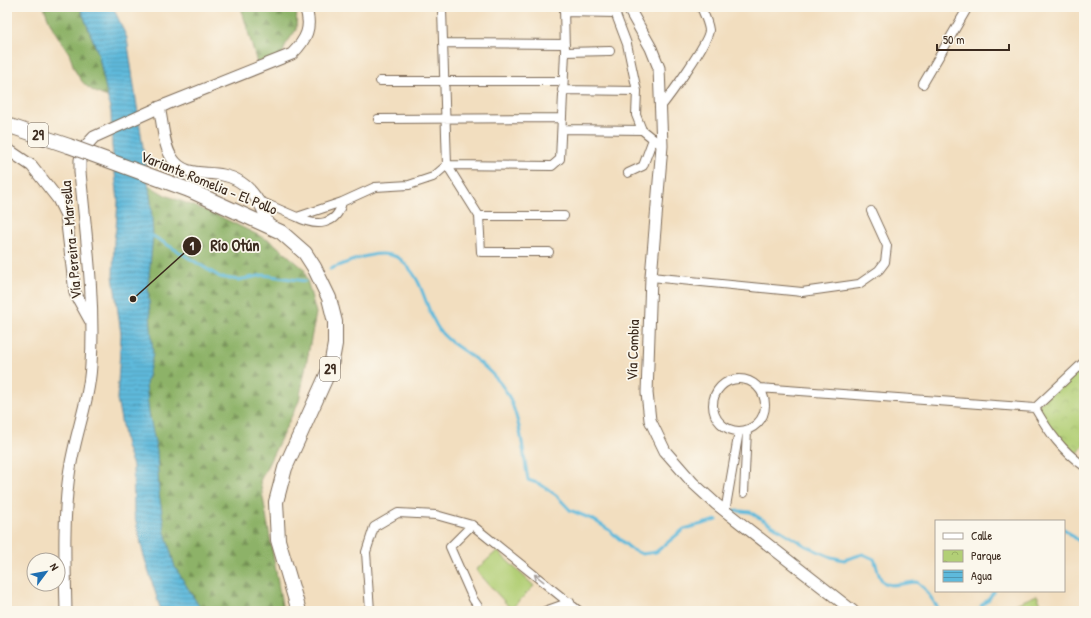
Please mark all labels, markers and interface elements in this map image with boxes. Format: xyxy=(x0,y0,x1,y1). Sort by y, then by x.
scale bar xyxy=(937,26,1009,52)
text: 50 m xyxy=(943,31,964,48)
road number: 29 xyxy=(28,123,48,147)
street label: Variante Romelia - El Pollo xyxy=(138,146,281,220)
street label: Vía Pereira - Marsella xyxy=(55,180,86,300)
callout: Río Otún xyxy=(182,232,267,260)
text: Río Otún xyxy=(210,234,260,256)
text: 1 xyxy=(190,237,195,254)
street label: Vía Combia xyxy=(621,319,644,381)
road number: 29 xyxy=(320,357,340,381)
legend xyxy=(935,520,1065,592)
text: Calle xyxy=(971,527,992,544)
text: Parque xyxy=(971,547,1001,564)
north arrow xyxy=(26,552,66,592)
text: N xyxy=(47,561,62,573)
text: Agua xyxy=(971,567,992,584)
one-way arrow xyxy=(534,574,545,582)

